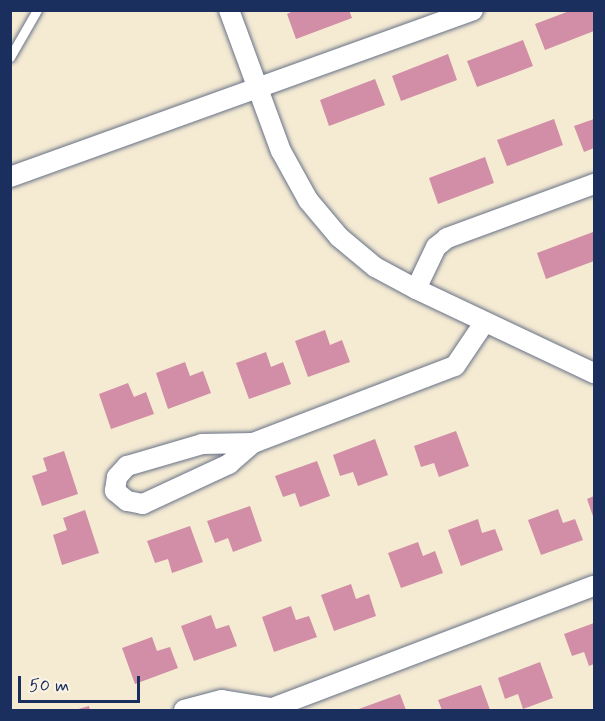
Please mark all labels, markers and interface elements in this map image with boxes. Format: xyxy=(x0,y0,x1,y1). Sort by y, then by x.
scale bar xyxy=(21,664,142,702)
text: 50 m xyxy=(29,674,69,698)

